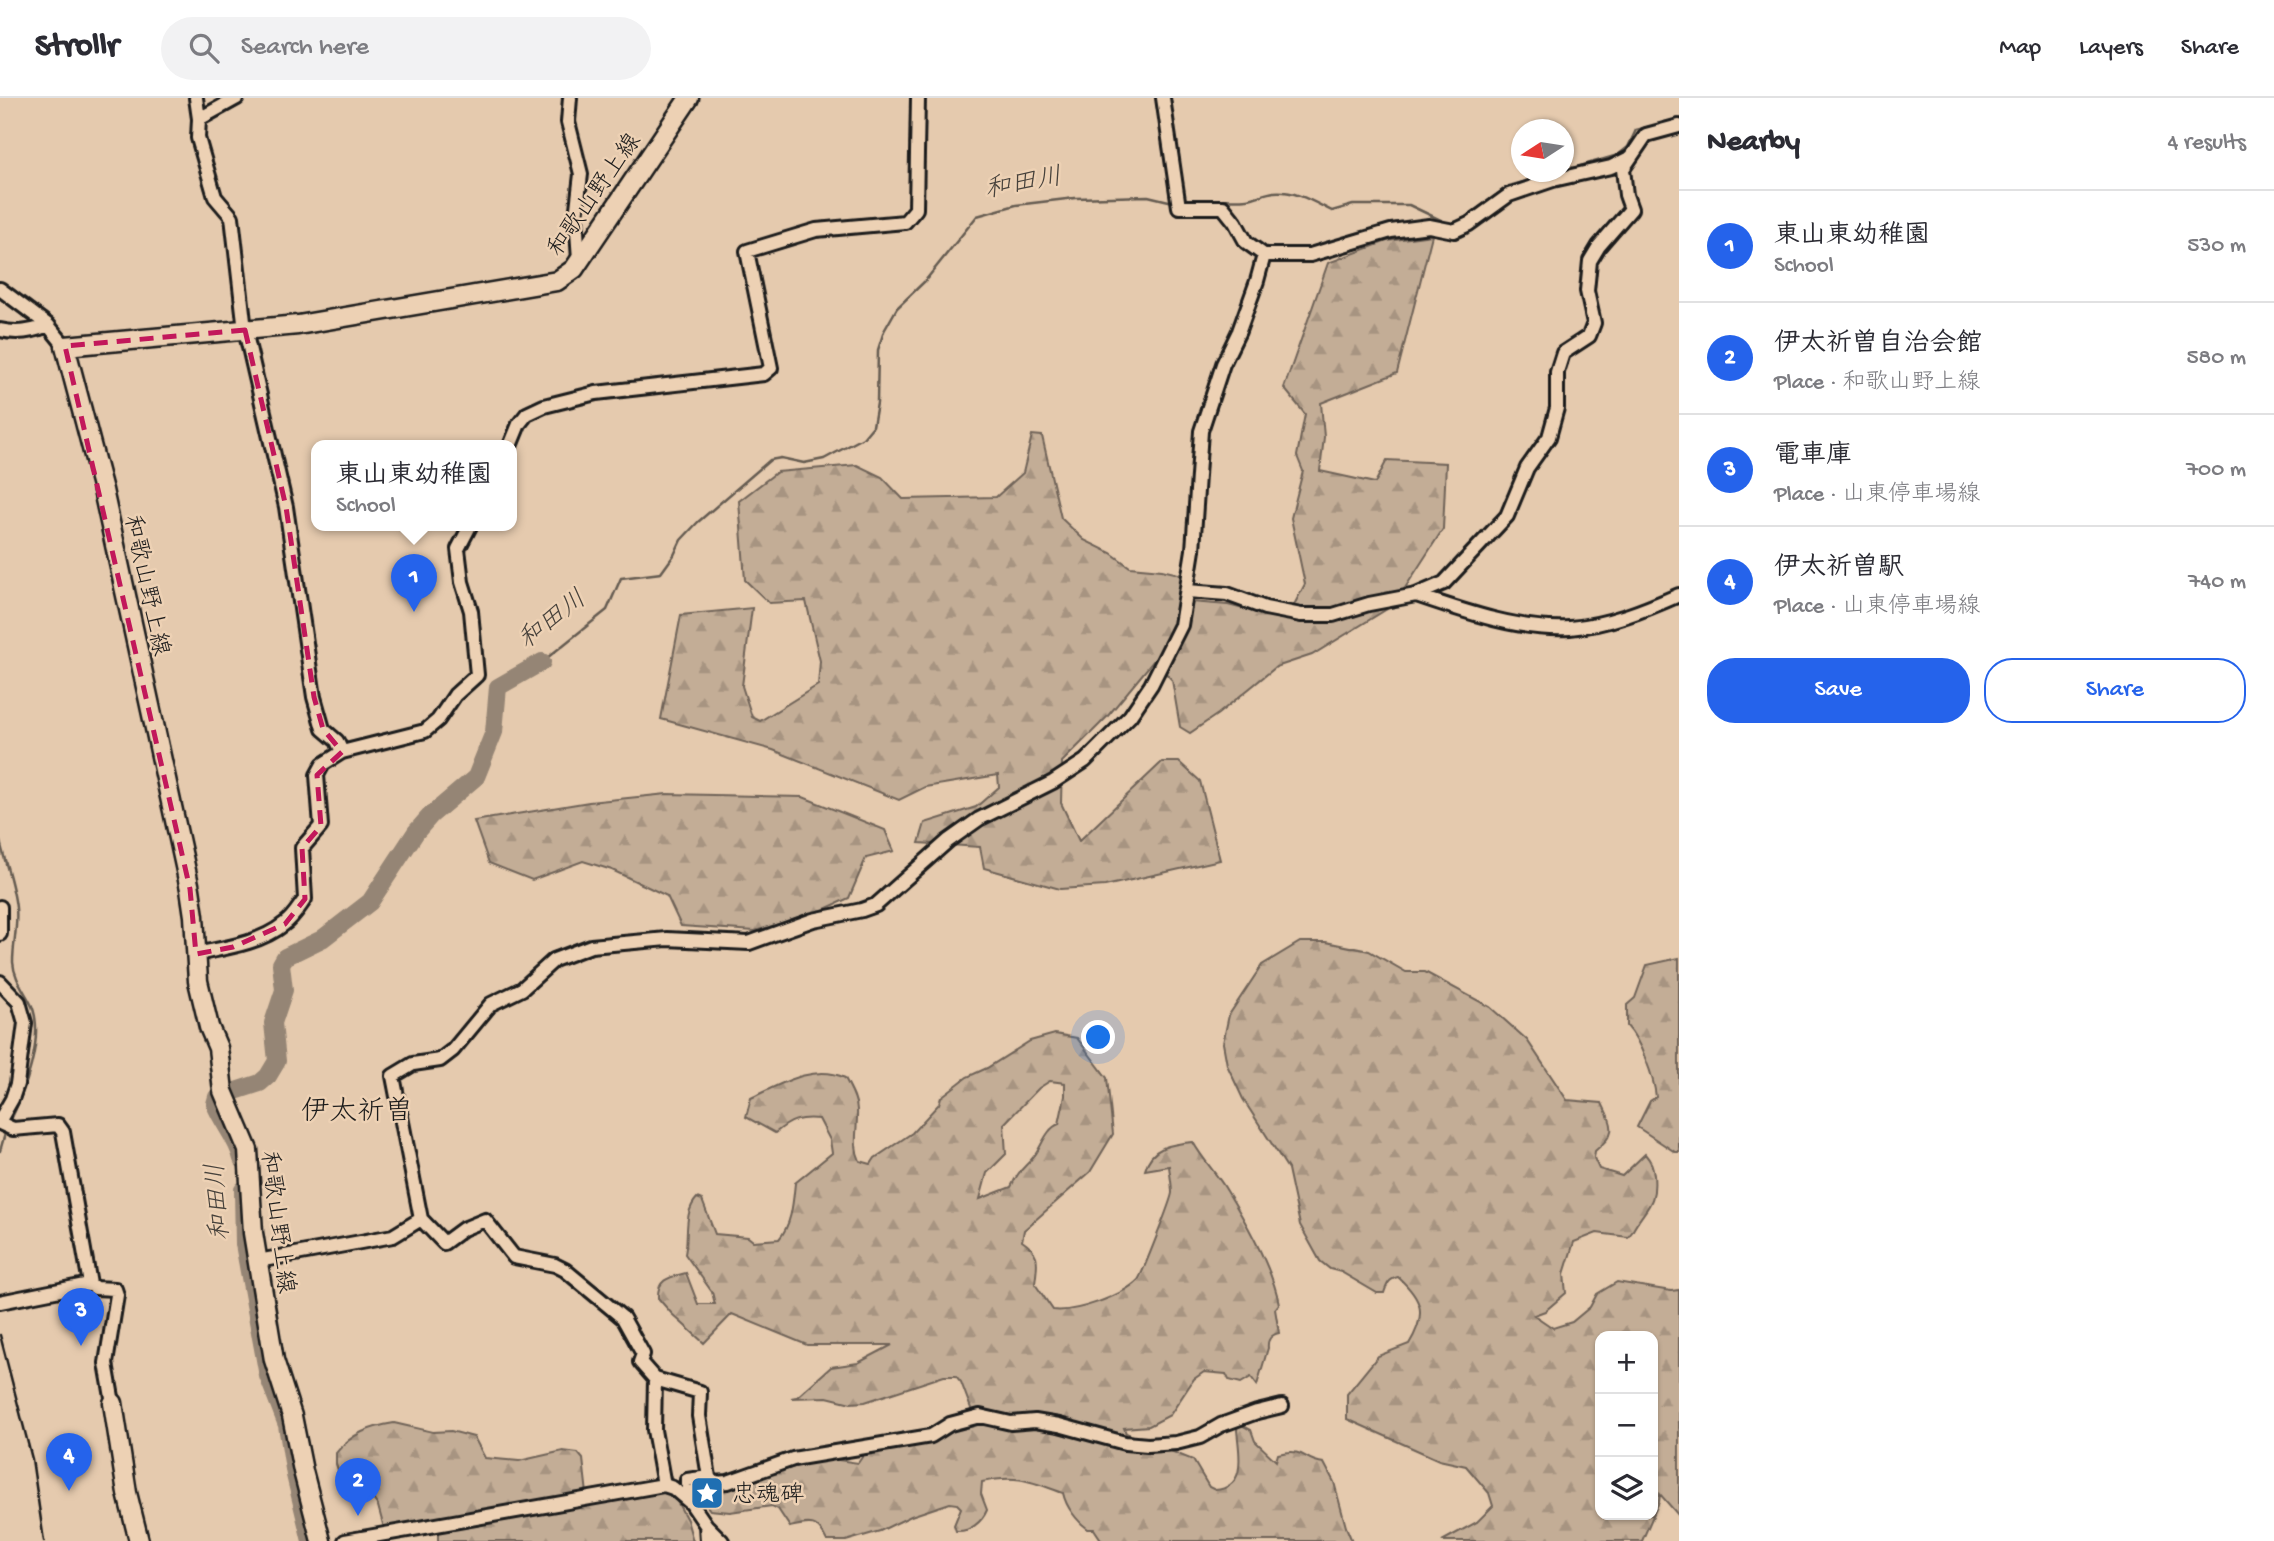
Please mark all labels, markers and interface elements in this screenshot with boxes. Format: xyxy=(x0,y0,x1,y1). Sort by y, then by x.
search box xyxy=(161,17,651,80)
text: Strollr xyxy=(35,29,119,67)
icon: search xyxy=(185,29,223,67)
text: Search here xyxy=(241,33,369,64)
text: Map xyxy=(1999,34,2041,63)
text: Layers xyxy=(2079,34,2143,63)
text: Share xyxy=(2181,34,2239,63)
north arrow xyxy=(1511,119,1574,182)
text: Nearby xyxy=(1707,126,1800,161)
street label: 和歌山野上線 xyxy=(542,128,649,263)
text: 4 results xyxy=(2167,130,2246,157)
water label: 和田川 xyxy=(983,162,1065,207)
text: 東山東幼稚園 xyxy=(1774,222,1930,253)
text: 1 xyxy=(1725,233,1735,260)
text: 530 m xyxy=(2187,233,2246,260)
text: School xyxy=(1774,253,1834,280)
text: 伊太祈曽自治会館 xyxy=(1774,330,1982,361)
text: 2 xyxy=(1724,345,1736,372)
text: 580 m xyxy=(2186,345,2246,372)
text: Place · 和歌山野上線 xyxy=(1774,370,1980,397)
popup xyxy=(311,440,517,531)
text: 電車庫 xyxy=(1774,442,1852,473)
text: 3 xyxy=(1724,457,1736,484)
text: 700 m xyxy=(2186,457,2246,484)
text: 東山東幼稚園 xyxy=(336,462,492,493)
text: Place · 山東停車場線 xyxy=(1774,482,1980,509)
text: School xyxy=(336,493,396,520)
street label: 和歌山野上線 xyxy=(115,512,175,659)
pin: 1 xyxy=(391,554,437,612)
text: 伊太祈曽駅 xyxy=(1774,554,1904,585)
text: 4 xyxy=(1725,569,1735,596)
text: 740 m xyxy=(2188,569,2246,596)
water label: 和田川 xyxy=(513,585,594,658)
text: Place · 山東停車場線 xyxy=(1774,594,1980,621)
button: Save xyxy=(1707,658,1970,723)
button: Share xyxy=(1984,658,2246,723)
your location xyxy=(1081,1020,1115,1054)
district label: 伊太祈曽 xyxy=(301,1096,413,1130)
street label: 和歌山野上線 xyxy=(252,1149,300,1296)
water label: 和田川 xyxy=(201,1162,239,1242)
pin: 3 xyxy=(58,1288,104,1346)
map controls xyxy=(1595,1331,1658,1520)
button: + xyxy=(1595,1331,1658,1394)
button: − xyxy=(1595,1394,1658,1457)
pin: 4 xyxy=(46,1433,92,1491)
button: layers xyxy=(1595,1457,1658,1520)
pin: 2 xyxy=(335,1458,381,1516)
place icon: 忠魂碑 xyxy=(688,1474,726,1512)
place label: 忠魂碑 xyxy=(732,1481,804,1511)

